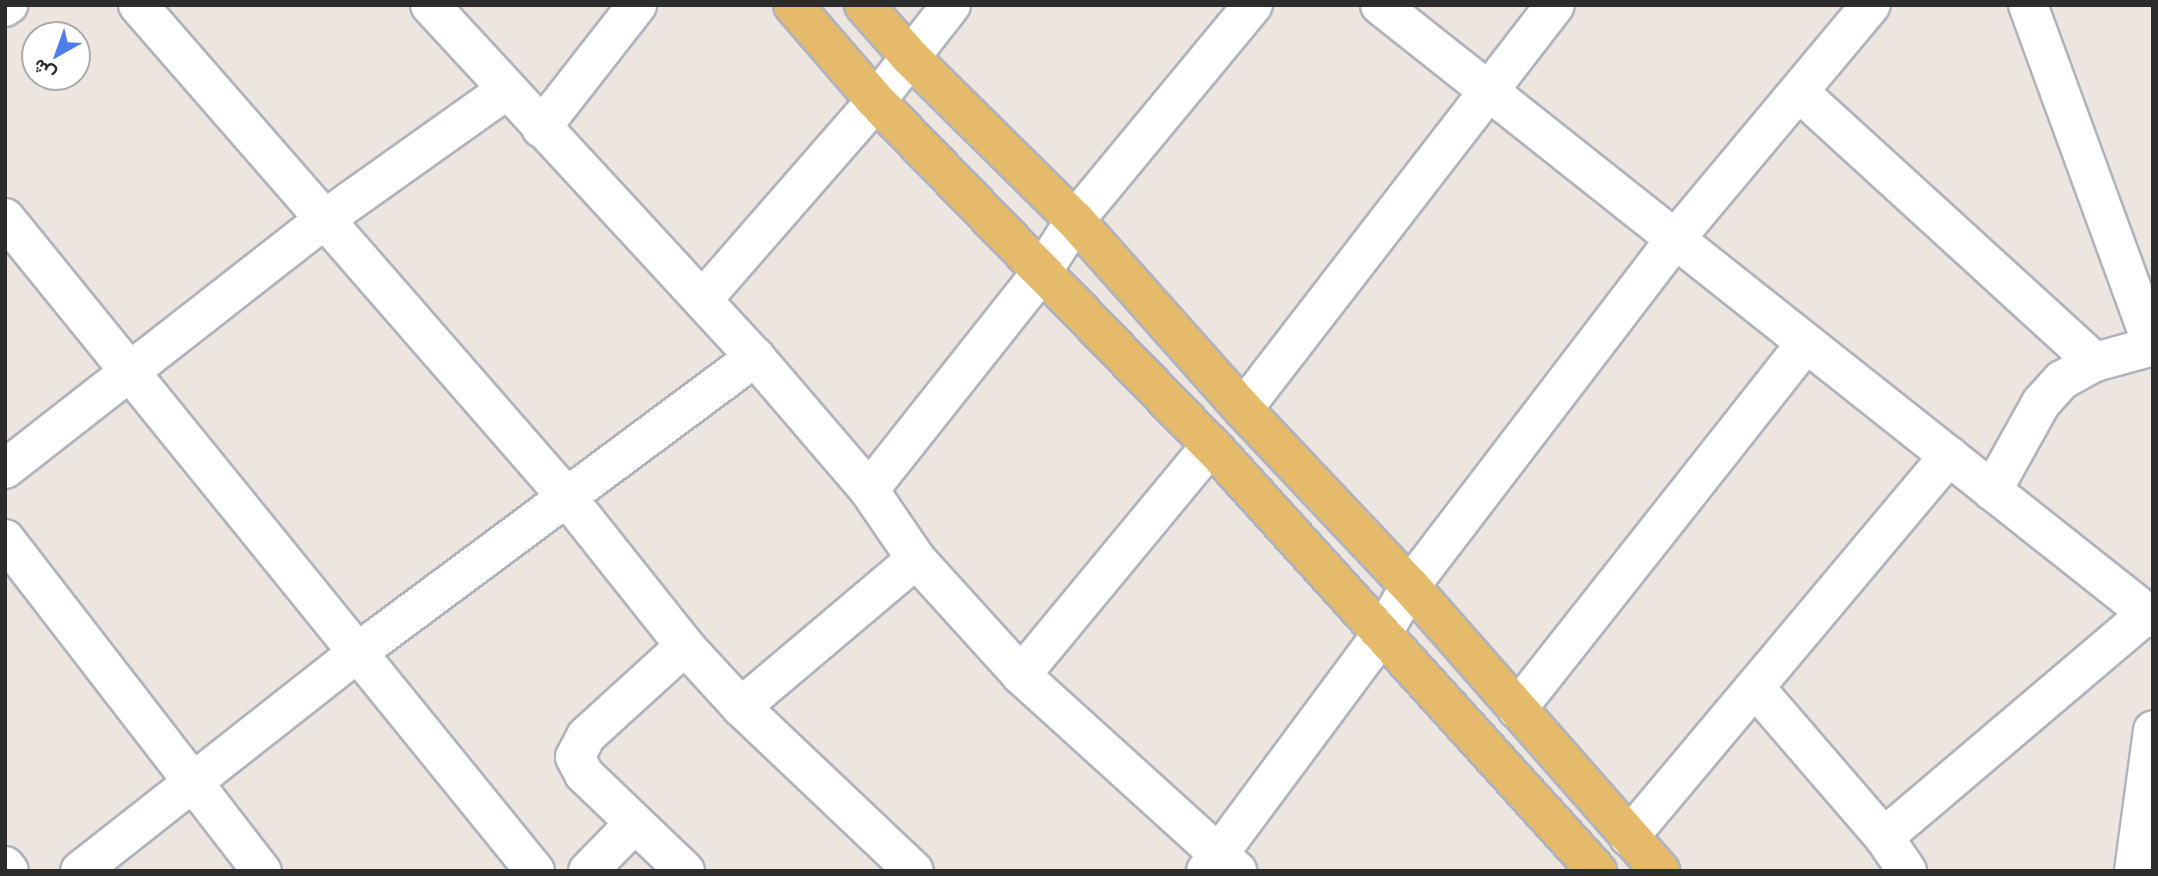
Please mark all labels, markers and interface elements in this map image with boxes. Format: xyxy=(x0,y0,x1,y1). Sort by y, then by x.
north arrow xyxy=(21,21,91,91)
text: ش xyxy=(27,53,61,88)

